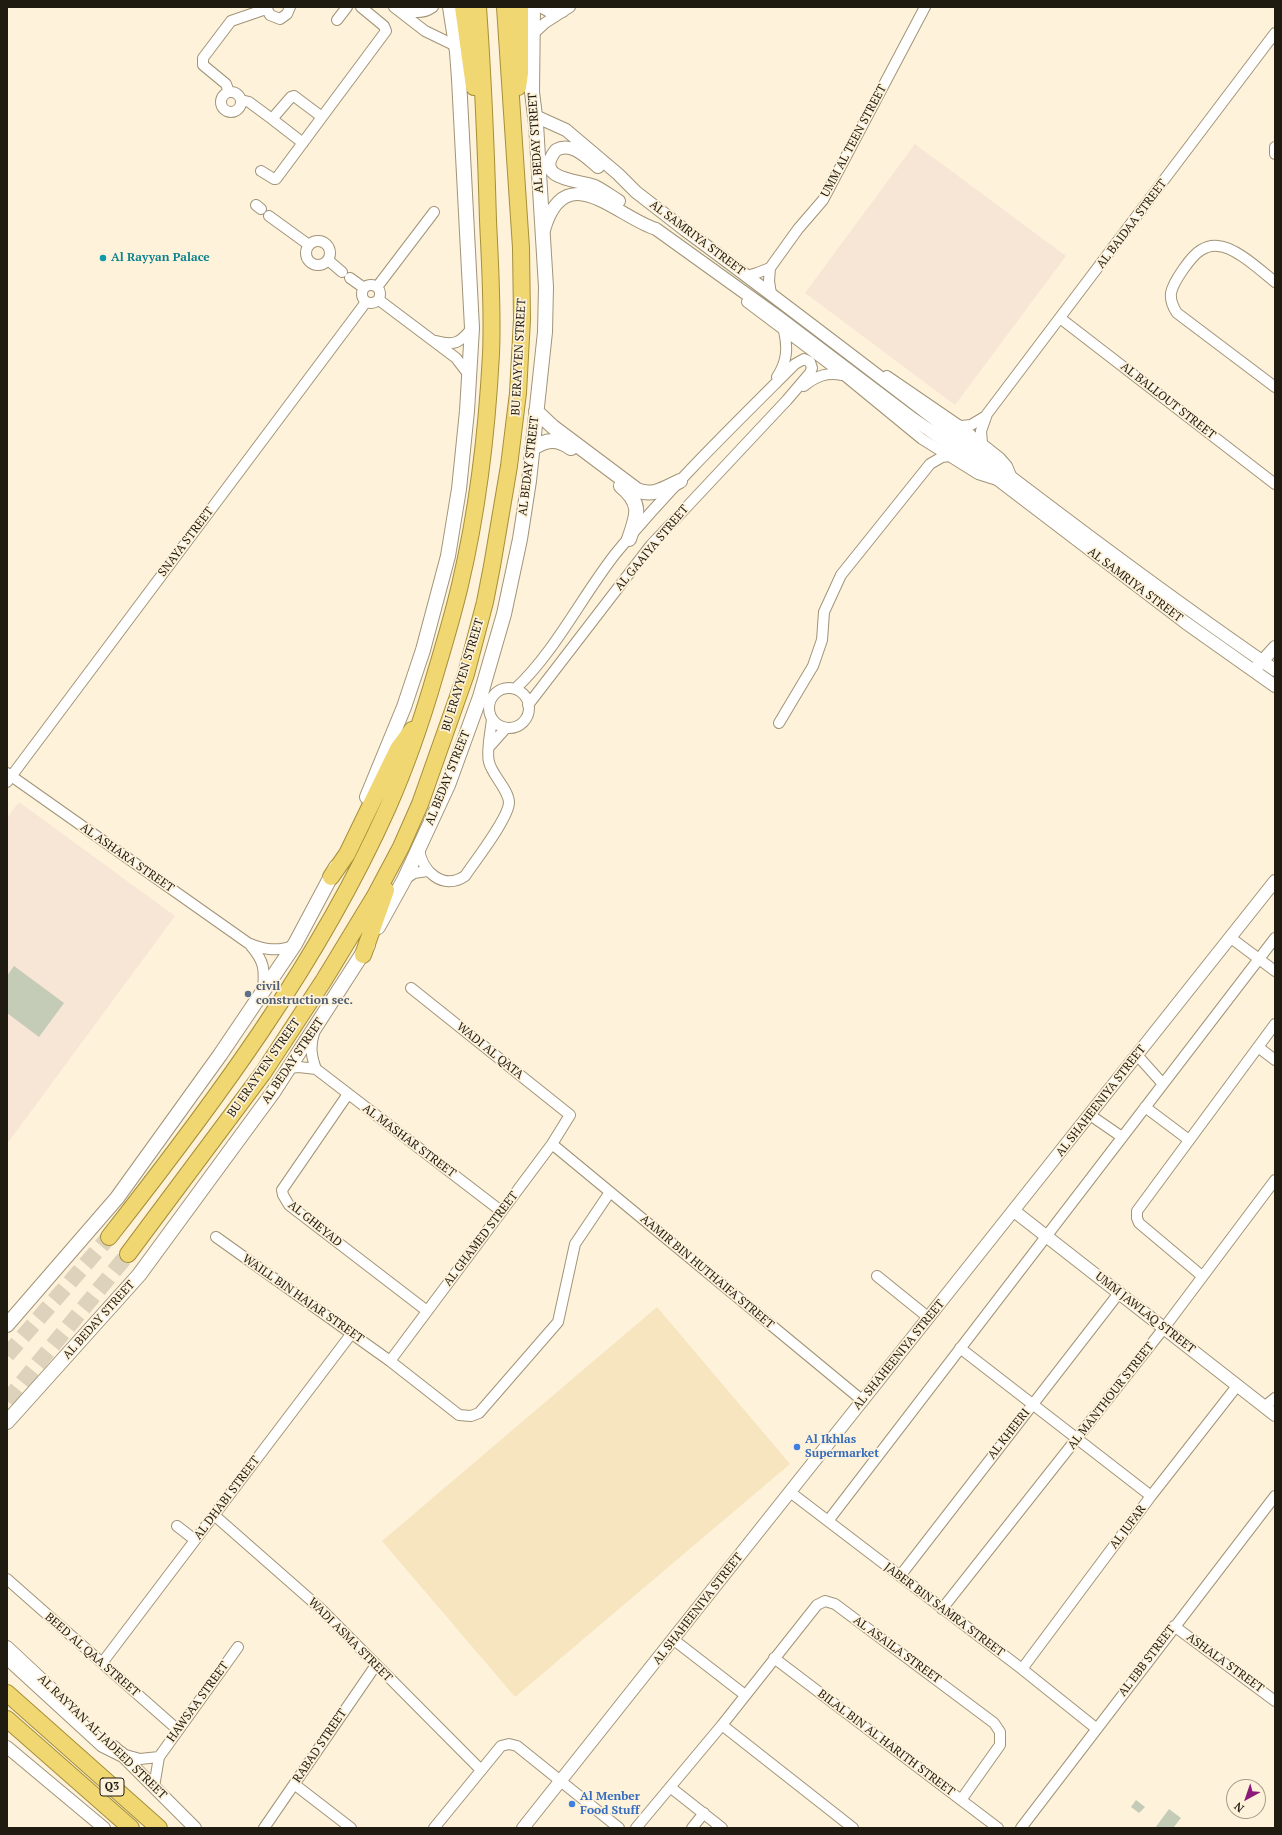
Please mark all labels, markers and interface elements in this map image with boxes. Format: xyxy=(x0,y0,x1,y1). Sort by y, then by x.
street label: UMM AL TEEN STREET xyxy=(818,82,890,200)
street label: AL BEDAY STREET xyxy=(525,92,547,194)
street label: AL BAIDAA STREET xyxy=(1094,177,1170,271)
street label: AL SAMRIYA STREET xyxy=(647,198,747,278)
place label: Al Rayyan Palace xyxy=(111,251,210,265)
marker: Al Rayyan Palace xyxy=(98,253,108,263)
street label: BU ERAYYEN STREET xyxy=(509,298,529,416)
street label: AL BALLOUT STREET xyxy=(1118,360,1218,442)
street label: AL BEDAY STREET xyxy=(516,415,542,517)
street label: AL GAAIYA STREET xyxy=(612,502,692,594)
street label: SNAYA STREET xyxy=(155,505,217,579)
street label: AL SAMRIYA STREET xyxy=(1085,545,1185,625)
street label: BU ERAYYEN STREET xyxy=(439,617,487,733)
street label: AL BEDAY STREET xyxy=(422,729,474,827)
street label: AL ASHARA STREET xyxy=(77,820,177,896)
place label: civil construction sec. xyxy=(256,980,353,1008)
marker: civil construction sec. xyxy=(243,989,253,999)
street label: AL BEDAY STREET xyxy=(259,1015,327,1107)
street label: BU ERAYYEN STREET xyxy=(225,1016,303,1120)
street label: WADI AL QATA xyxy=(454,1020,526,1082)
street label: AL SHAHEENIYA STREET xyxy=(1053,1042,1149,1160)
street label: AL MASHAR STREET xyxy=(359,1101,459,1181)
street label: AL GHAMED STREET xyxy=(441,1189,521,1289)
street label: AL GHEYAD xyxy=(285,1198,345,1250)
street label: AAMIR BIN HUTHAIFA STREET xyxy=(637,1212,777,1332)
street label: WAILL BIN HAJAR STREET xyxy=(240,1252,366,1346)
street label: UMM JAWLAQ STREET xyxy=(1092,1269,1198,1357)
street label: AL BEDAY STREET xyxy=(60,1278,138,1362)
street label: AL SHAHEENIYA STREET xyxy=(850,1297,948,1413)
street label: AL MANTHOUR STREET xyxy=(1065,1340,1157,1452)
street label: AL KHEERI xyxy=(985,1406,1033,1462)
place label: Al Ikhlas Supermarket xyxy=(805,1433,879,1461)
marker: Al Ikhlas Supermarket xyxy=(792,1442,802,1452)
street label: AL DHABI STREET xyxy=(191,1454,263,1542)
street label: AL JUFAR xyxy=(1107,1502,1149,1552)
street label: AL SHAHEENIYA STREET xyxy=(650,1550,746,1668)
street label: JABER BIN SAMRA STREET xyxy=(881,1560,1007,1660)
street label: WADI ASMA STREET xyxy=(305,1595,395,1685)
street label: BEED AL QAA STREET xyxy=(42,1610,142,1700)
street label: AL ASAILA STREET xyxy=(850,1613,944,1687)
street label: AL EBB STREET xyxy=(1116,1623,1178,1699)
street label: ASHALA STREET xyxy=(1183,1630,1267,1696)
street label: HAWSAA STREET xyxy=(164,1659,232,1745)
street label: AL RAYYAN AL JADEED STREET xyxy=(35,1672,169,1802)
street label: BILAL BIN AL HARITH STREET xyxy=(815,1687,957,1799)
street label: RABAD STREET xyxy=(290,1706,350,1786)
road number: Q3 xyxy=(100,1778,124,1796)
north arrow xyxy=(1226,1779,1266,1819)
place label: Al Menber Food Stuff xyxy=(580,1790,640,1818)
marker: Al Menber Food Stuff xyxy=(567,1799,577,1809)
text: N xyxy=(1231,1799,1247,1815)

